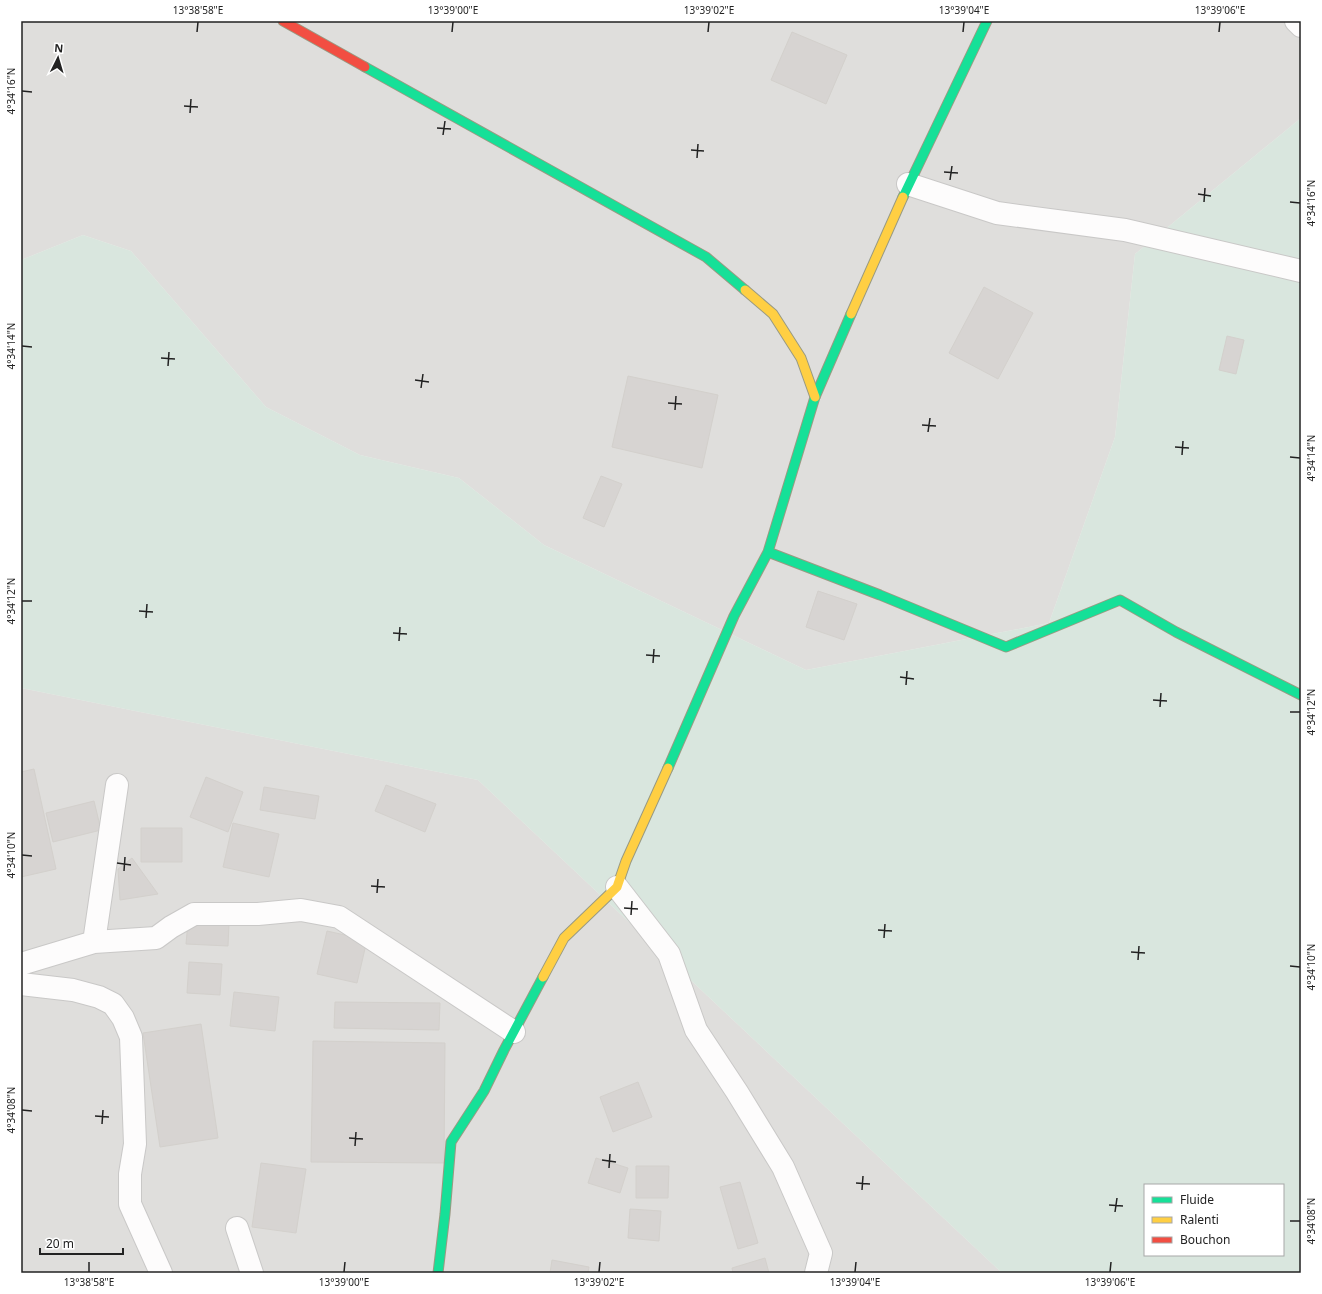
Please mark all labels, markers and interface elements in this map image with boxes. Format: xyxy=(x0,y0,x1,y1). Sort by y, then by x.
text: 13°38'58"E xyxy=(173,3,223,17)
text: 13°39'00"E xyxy=(428,3,478,17)
text: 13°39'02"E xyxy=(684,3,734,17)
text: 13°39'04"E xyxy=(939,3,989,17)
text: 13°39'06"E xyxy=(1195,3,1245,17)
north arrow xyxy=(38,38,78,78)
text: N xyxy=(54,40,64,55)
text: 4°34'16"N xyxy=(4,68,18,114)
text: 4°34'16"N xyxy=(1304,180,1318,226)
text: 4°34'14"N xyxy=(4,323,18,369)
text: 4°34'14"N xyxy=(1304,435,1318,481)
text: 4°34'12"N xyxy=(4,578,18,624)
text: 4°34'12"N xyxy=(1304,689,1318,735)
text: 4°34'10"N xyxy=(4,832,18,878)
text: 4°34'10"N xyxy=(1304,944,1318,990)
text: 4°34'08"N xyxy=(4,1087,18,1133)
legend xyxy=(1144,1184,1284,1256)
text: Fluide xyxy=(1180,1191,1214,1208)
text: 4°34'08"N xyxy=(1304,1198,1318,1244)
text: Ralenti xyxy=(1180,1211,1219,1228)
scale bar xyxy=(40,1230,123,1256)
text: Bouchon xyxy=(1180,1231,1230,1248)
text: 20 m xyxy=(46,1235,74,1252)
text: 13°38'58"E xyxy=(64,1275,114,1289)
text: 13°39'00"E xyxy=(319,1275,369,1289)
text: 13°39'02"E xyxy=(574,1275,624,1289)
text: 13°39'04"E xyxy=(830,1275,880,1289)
text: 13°39'06"E xyxy=(1085,1275,1135,1289)

